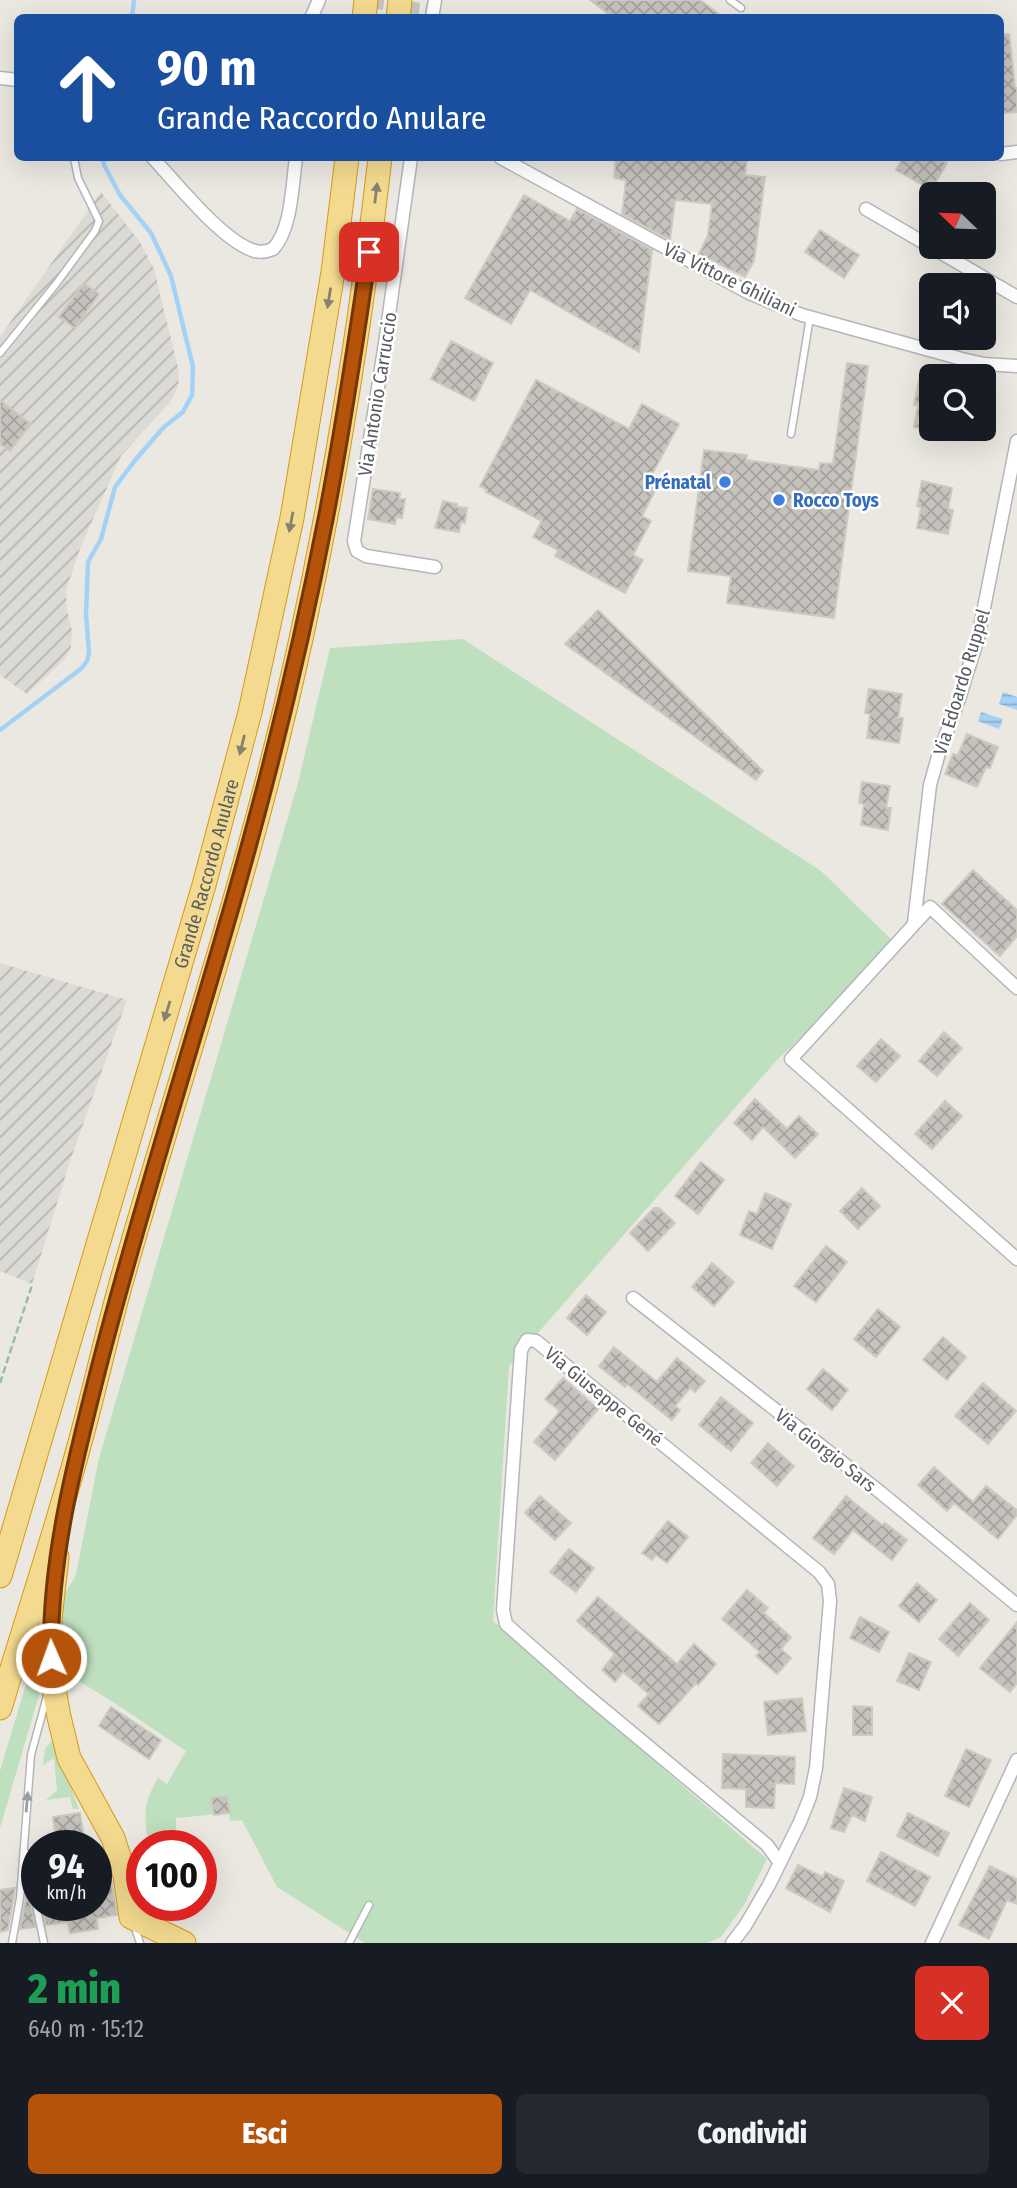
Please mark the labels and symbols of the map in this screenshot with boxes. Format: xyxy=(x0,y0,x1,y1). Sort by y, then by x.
one-way arrow xyxy=(371,182,382,204)
north arrow xyxy=(919,182,996,259)
pin xyxy=(339,222,399,282)
street label: Via Vittore Ghiliani xyxy=(660,237,800,321)
one-way arrow xyxy=(323,287,334,309)
street label: Via Antonio Carruccio xyxy=(353,310,402,478)
place label: Prénatal xyxy=(645,471,712,494)
marker: Prénatal xyxy=(717,474,733,490)
place label: Rocco Toys xyxy=(793,489,880,512)
marker: Rocco Toys xyxy=(771,492,787,508)
one-way arrow xyxy=(286,511,297,533)
street label: Via Edoardo Ruppel xyxy=(928,606,995,758)
one-way arrow xyxy=(236,734,247,756)
street label: Grande Raccordo Anulare xyxy=(169,776,244,971)
one-way arrow xyxy=(162,1000,172,1021)
street label: Via Giuseppe Gené xyxy=(540,1342,667,1451)
street label: Via Giorgio Sars xyxy=(771,1404,881,1497)
position arrow xyxy=(14,1621,88,1695)
one-way arrow xyxy=(22,1791,33,1813)
speed limit sign: 100 xyxy=(126,1830,217,1921)

